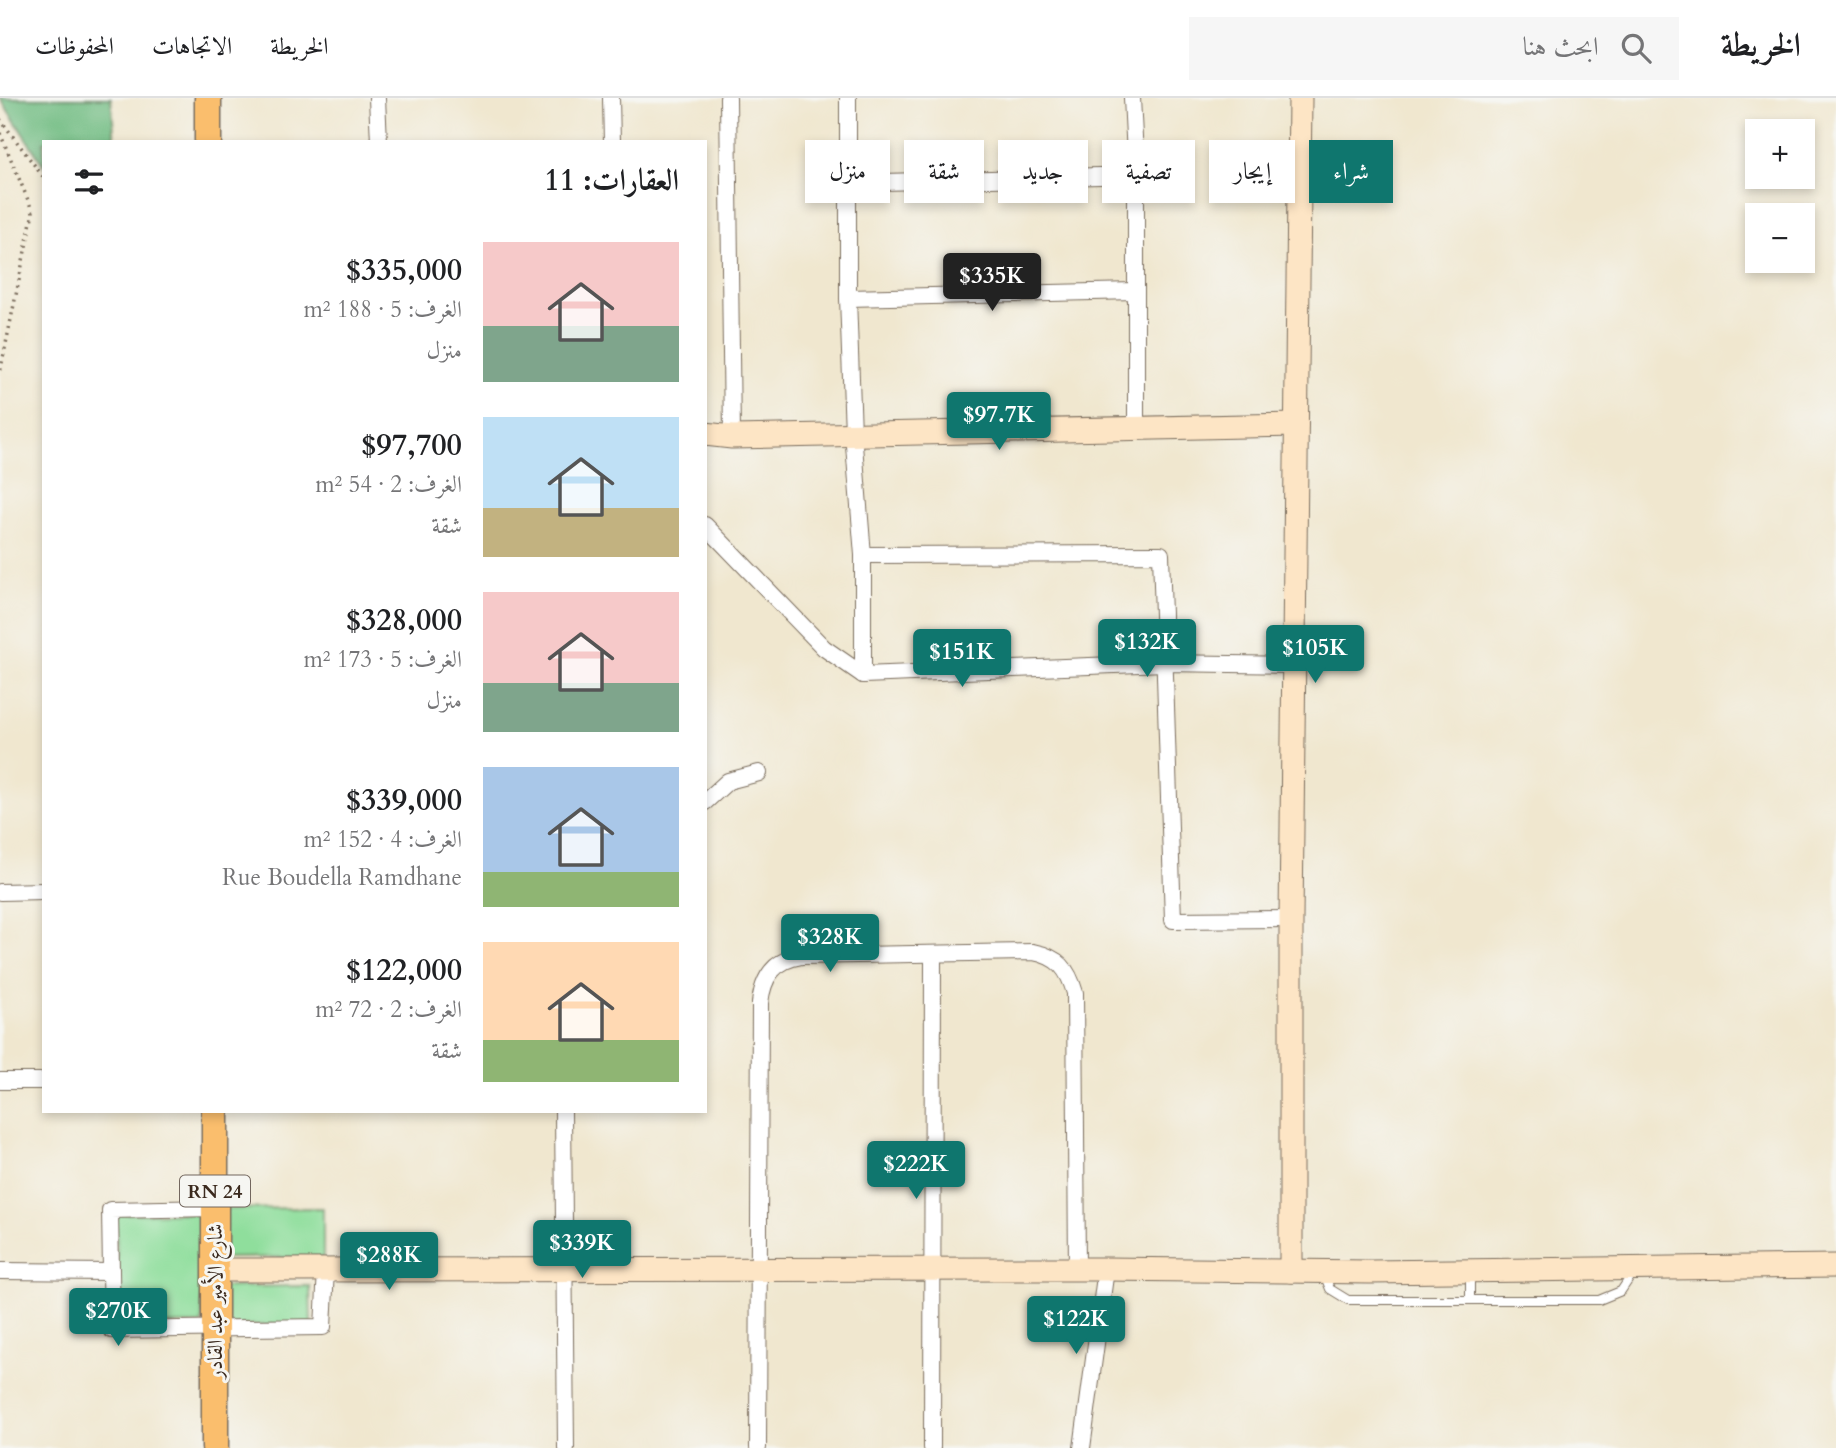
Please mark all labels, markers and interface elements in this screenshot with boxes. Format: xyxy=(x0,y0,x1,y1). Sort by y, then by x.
search box xyxy=(1189,17,1679,80)
text: الخريطة xyxy=(1721,23,1801,68)
text: ابحث هنا xyxy=(1522,29,1599,64)
icon: search xyxy=(1617,29,1655,67)
text: المحفوظات xyxy=(35,30,114,63)
text: الاتجاهات xyxy=(152,30,232,63)
text: الخريطة xyxy=(270,30,329,63)
map controls xyxy=(1745,119,1815,273)
button: + xyxy=(1745,119,1815,189)
chip: منزل xyxy=(805,140,890,203)
chip: شقة xyxy=(904,140,984,203)
chip: جديد xyxy=(998,140,1088,203)
chip: تصفية xyxy=(1102,140,1195,203)
chip: إيجار xyxy=(1209,140,1295,203)
chip: شراء xyxy=(1309,140,1393,203)
text: العقارات: 11 xyxy=(544,160,679,201)
icon: filters xyxy=(70,163,108,201)
button: − xyxy=(1745,203,1815,273)
text: $335,000 xyxy=(346,250,462,291)
pin: $335K xyxy=(943,254,1041,313)
text: $335K xyxy=(959,260,1025,291)
icon: home xyxy=(539,270,623,354)
text: الغرف: 5 · 188 m² xyxy=(303,294,462,325)
text: منزل xyxy=(427,335,462,366)
pin: $97.7K xyxy=(942,392,1056,452)
text: $97.7K xyxy=(963,399,1035,430)
text: $97,700 xyxy=(361,425,462,466)
icon: home xyxy=(539,445,623,529)
text: الغرف: 2 · 54 m² xyxy=(315,469,462,500)
text: شقة xyxy=(432,510,462,541)
text: $328,000 xyxy=(346,600,462,641)
icon: home xyxy=(539,620,623,704)
pin: $132K xyxy=(1098,620,1196,679)
text: $132K xyxy=(1114,626,1180,657)
pin: $105K xyxy=(1266,626,1364,685)
pin: $151K xyxy=(913,630,1011,689)
text: $105K xyxy=(1282,632,1348,663)
text: $151K xyxy=(929,636,995,667)
text: الغرف: 5 · 173 m² xyxy=(303,644,462,675)
text: منزل xyxy=(427,685,462,716)
text: $339,000 xyxy=(346,780,462,821)
icon: home xyxy=(539,795,623,879)
text: الغرف: 4 · 152 m² xyxy=(303,824,462,855)
text: Rue Boudella Ramdhane xyxy=(222,862,462,893)
pin: $328K xyxy=(781,914,879,974)
text: $328K xyxy=(797,921,863,952)
text: $122,000 xyxy=(346,950,462,991)
icon: home xyxy=(539,970,623,1054)
text: الغرف: 2 · 72 m² xyxy=(315,994,462,1025)
text: شقة xyxy=(432,1035,462,1066)
pin: $222K xyxy=(867,1142,965,1201)
text: $222K xyxy=(883,1148,949,1179)
road number: RN 24 xyxy=(180,1176,250,1206)
pin: $339K xyxy=(533,1220,631,1280)
street label: شارع الأمير عبد القادر xyxy=(200,1224,233,1380)
text: $339K xyxy=(549,1227,615,1258)
pin: $288K xyxy=(340,1232,438,1292)
text: $288K xyxy=(356,1239,422,1270)
pin: $270K xyxy=(69,1288,167,1348)
text: $270K xyxy=(85,1295,151,1326)
pin: $122K xyxy=(1027,1296,1125,1356)
text: $122K xyxy=(1043,1303,1109,1334)

